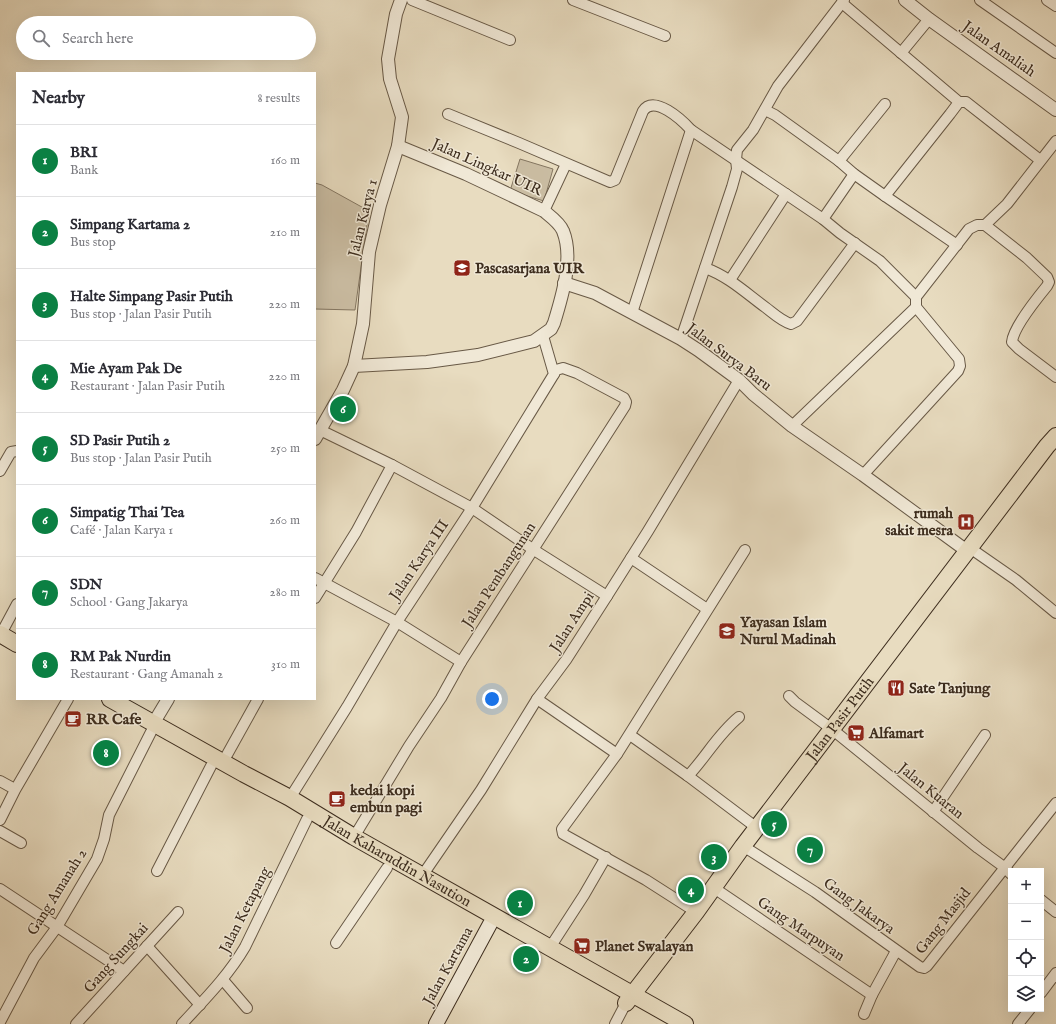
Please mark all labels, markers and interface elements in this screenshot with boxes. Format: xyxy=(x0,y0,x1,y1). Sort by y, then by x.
search box xyxy=(16,16,316,60)
street label: Jalan Amaliah xyxy=(957,16,1039,81)
icon: search xyxy=(30,27,52,49)
text: Search here xyxy=(62,29,133,48)
text: Nearby xyxy=(32,88,85,109)
text: 8 results xyxy=(257,90,300,107)
street label: Jalan Lingkar UIR xyxy=(427,133,546,200)
text: BRI xyxy=(70,143,98,162)
text: 1 xyxy=(43,152,47,169)
text: 160 m xyxy=(270,152,300,169)
text: Bank xyxy=(70,162,98,179)
street label: Jalan Karya 1 xyxy=(344,177,382,261)
text: Simpang Kartama 2 xyxy=(70,215,190,234)
text: 2 xyxy=(42,224,48,241)
text: 210 m xyxy=(270,224,300,241)
text: Bus stop xyxy=(70,234,116,251)
school or university icon: Pascasarjana UIR xyxy=(452,258,472,278)
place label: Pascasarjana UIR xyxy=(475,259,585,278)
text: Halte Simpang Pasir Putih xyxy=(70,287,233,306)
text: 3 xyxy=(43,296,47,313)
text: 220 m xyxy=(269,296,300,313)
text: Bus stop · Jalan Pasir Putih xyxy=(70,306,212,323)
street label: Jalan Surya Baru xyxy=(681,318,776,395)
text: Mie Ayam Pak De xyxy=(70,359,182,378)
text: 4 xyxy=(42,368,48,385)
text: 220 m xyxy=(269,368,300,385)
text: Restaurant · Jalan Pasir Putih xyxy=(70,378,225,395)
pin: 6 xyxy=(330,394,356,424)
text: SD Pasir Putih 2 xyxy=(70,431,170,450)
text: 5 xyxy=(43,440,47,457)
text: 250 m xyxy=(270,440,300,457)
text: Bus stop · Jalan Pasir Putih xyxy=(70,450,212,467)
text: Simpatig Thai Tea xyxy=(70,503,184,522)
place label: rumah sakit mesra xyxy=(885,504,954,540)
text: 6 xyxy=(42,512,48,529)
text: 260 m xyxy=(269,512,300,529)
hospital icon: rumah sakit mesra xyxy=(956,512,976,532)
street label: Jalan Karya III xyxy=(384,516,453,606)
street label: Jalan Pembangunan xyxy=(457,519,540,633)
text: Café · Jalan Karya 1 xyxy=(70,522,173,539)
text: SDN xyxy=(70,575,102,594)
text: 7 xyxy=(42,584,48,601)
text: 280 m xyxy=(270,584,300,601)
street label: Jalan Ampi xyxy=(544,588,598,657)
text: School · Gang Jakarya xyxy=(70,594,188,611)
place label: Yayasan Islam Nurul Madinah xyxy=(739,613,837,649)
school or university icon: Yayasan Islam Nurul Madinah xyxy=(717,621,737,641)
text: RM Pak Nurdin xyxy=(70,647,171,666)
text: 8 xyxy=(42,656,48,673)
text: 310 m xyxy=(271,656,300,673)
text: Restaurant · Gang Amanah 2 xyxy=(70,666,223,683)
street label: Jalan Pasir Putih xyxy=(801,673,878,766)
restaurant icon: Sate Tanjung xyxy=(886,678,906,698)
place label: Sate Tanjung xyxy=(909,679,991,698)
your location xyxy=(482,689,502,709)
cafe icon: RR Cafe xyxy=(63,709,83,729)
place label: RR Cafe xyxy=(86,710,142,729)
supermarket icon: Alfamart xyxy=(846,723,866,743)
place label: Alfamart xyxy=(868,724,925,743)
pin: 8 xyxy=(93,738,119,768)
street label: Jalan Kuaran xyxy=(893,757,968,823)
place label: kedai kopi embun pagi xyxy=(349,781,422,817)
cafe icon: kedai kopi embun pagi xyxy=(327,789,347,809)
pin: 5 xyxy=(761,809,787,839)
street label: Jalan Kaharuddin Nasution xyxy=(318,810,475,911)
pin: 7 xyxy=(797,835,823,865)
pin: 3 xyxy=(701,842,727,872)
street label: Gang Amanah 2 xyxy=(23,845,91,939)
street label: Jalan Ketapang xyxy=(214,863,275,958)
map controls xyxy=(1008,868,1044,1012)
button: + xyxy=(1008,868,1044,904)
street label: Gang Jakarya xyxy=(820,874,899,939)
pin: 4 xyxy=(678,875,704,905)
street label: Gang Masjid xyxy=(911,883,975,958)
pin: 1 xyxy=(507,888,533,918)
street label: Gang Marpuyan xyxy=(754,893,848,965)
button: − xyxy=(1008,904,1044,940)
street label: Gang Sungkai xyxy=(80,919,152,997)
street label: Jalan Kartama xyxy=(418,923,478,1010)
supermarket icon: Planet Swalayan xyxy=(572,936,592,956)
place label: Planet Swalayan xyxy=(595,937,694,956)
button: locate xyxy=(1008,940,1044,976)
pin: 2 xyxy=(513,944,539,974)
button: layers xyxy=(1008,976,1044,1012)

